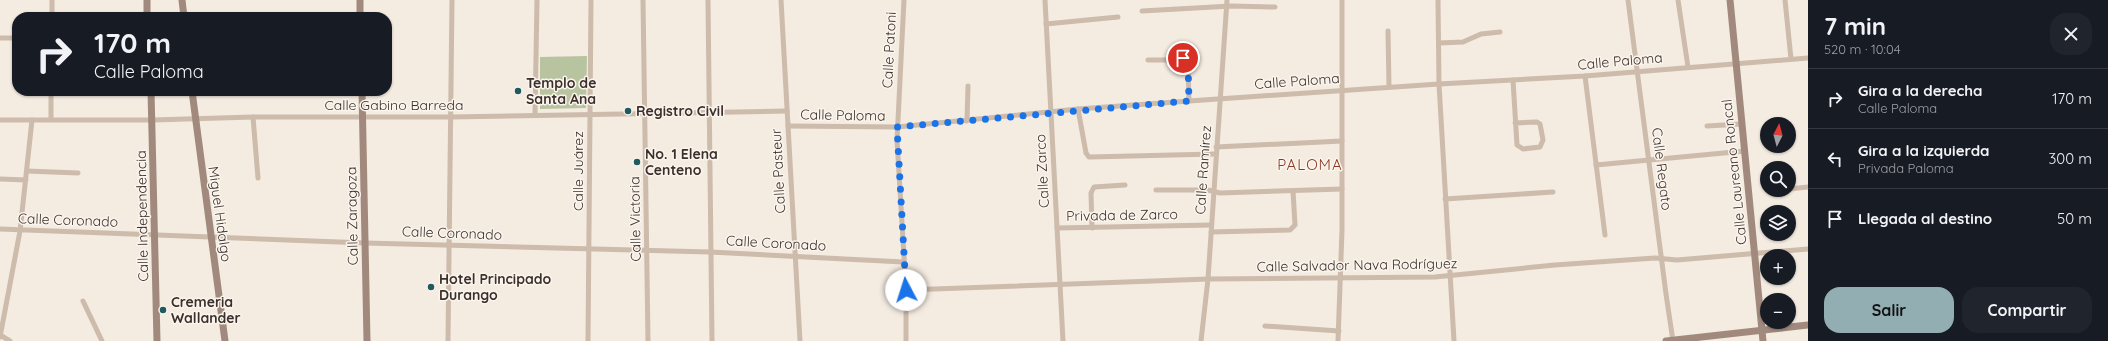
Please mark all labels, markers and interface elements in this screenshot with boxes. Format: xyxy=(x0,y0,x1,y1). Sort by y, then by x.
street label: Calle Patoni xyxy=(878,11,900,89)
text: 7 min xyxy=(1824,11,1886,41)
button: close xyxy=(2050,13,2092,55)
text: 170 m xyxy=(94,25,171,60)
icon: right xyxy=(28,28,80,80)
pin xyxy=(1166,41,1200,75)
text: 520 m · 10:04 xyxy=(1824,41,1901,57)
icon: arrive xyxy=(1172,47,1194,69)
street label: Calle Paloma xyxy=(1577,48,1663,74)
text: Calle Paloma xyxy=(94,60,204,83)
street label: Calle Paloma xyxy=(1254,69,1340,93)
place label: Templo de Santa Ana xyxy=(526,74,596,108)
text: Gira a la derecha xyxy=(1858,81,1983,100)
marker: Templo de Santa Ana xyxy=(513,86,523,96)
icon: right xyxy=(1824,88,1846,110)
text: 170 m xyxy=(2052,89,2092,108)
street label: Calle Gabino Barreda xyxy=(325,96,463,114)
street label: Calle Laureano Roncal xyxy=(1717,98,1751,246)
text: Calle Paloma xyxy=(1858,100,1937,116)
place label: Registro Civil xyxy=(636,102,724,120)
street label: Calle Paloma xyxy=(800,105,886,125)
marker: Registro Civil xyxy=(623,106,633,116)
north arrow xyxy=(1760,117,1796,153)
map controls xyxy=(1760,117,1796,329)
street label: Calle Ramírez xyxy=(1191,125,1215,215)
street label: Calle Regato xyxy=(1648,127,1676,211)
street label: Calle Pasteur xyxy=(767,128,789,214)
street label: Calle Juárez xyxy=(569,131,587,211)
street label: Calle Zarco xyxy=(1031,134,1053,208)
text: Gira a la izquierda xyxy=(1858,141,1990,160)
place label: No. 1 Elena Centeno xyxy=(645,145,718,179)
icon: left xyxy=(1824,148,1846,170)
text: 300 m xyxy=(2049,149,2092,168)
street label: Calle Independencia xyxy=(132,150,152,282)
district label: PALOMA xyxy=(1277,155,1343,174)
marker: No. 1 Elena Centeno xyxy=(632,157,642,167)
text: Privada Paloma xyxy=(1858,160,1954,176)
button: search xyxy=(1760,161,1796,197)
street label: Miguel Hidalgo xyxy=(204,165,236,263)
street label: Calle Zaragoza xyxy=(342,166,362,266)
street label: Calle Victoria xyxy=(625,176,645,262)
street label: Privada de Zarco xyxy=(1066,205,1178,225)
button: layers xyxy=(1760,205,1796,241)
icon: arrive xyxy=(1824,208,1846,230)
street label: Calle Coronado xyxy=(18,209,118,231)
text: Llegada al destino xyxy=(1858,209,1992,228)
text: 50 m xyxy=(2057,209,2092,228)
street label: Calle Coronado xyxy=(402,222,502,244)
street label: Calle Coronado xyxy=(725,231,827,255)
button: + xyxy=(1760,249,1796,285)
street label: Calle Salvador Nava Rodríguez xyxy=(1256,254,1458,276)
position arrow xyxy=(885,269,927,311)
place label: Hotel Principado Durango xyxy=(439,270,552,304)
marker: Hotel Principado Durango xyxy=(426,282,436,292)
button: Salir xyxy=(1824,287,1954,333)
button: Compartir xyxy=(1962,287,2092,333)
place label: Cremeria Wallander xyxy=(171,293,241,327)
button: − xyxy=(1760,293,1796,329)
marker: Cremeria Wallander xyxy=(158,305,168,315)

